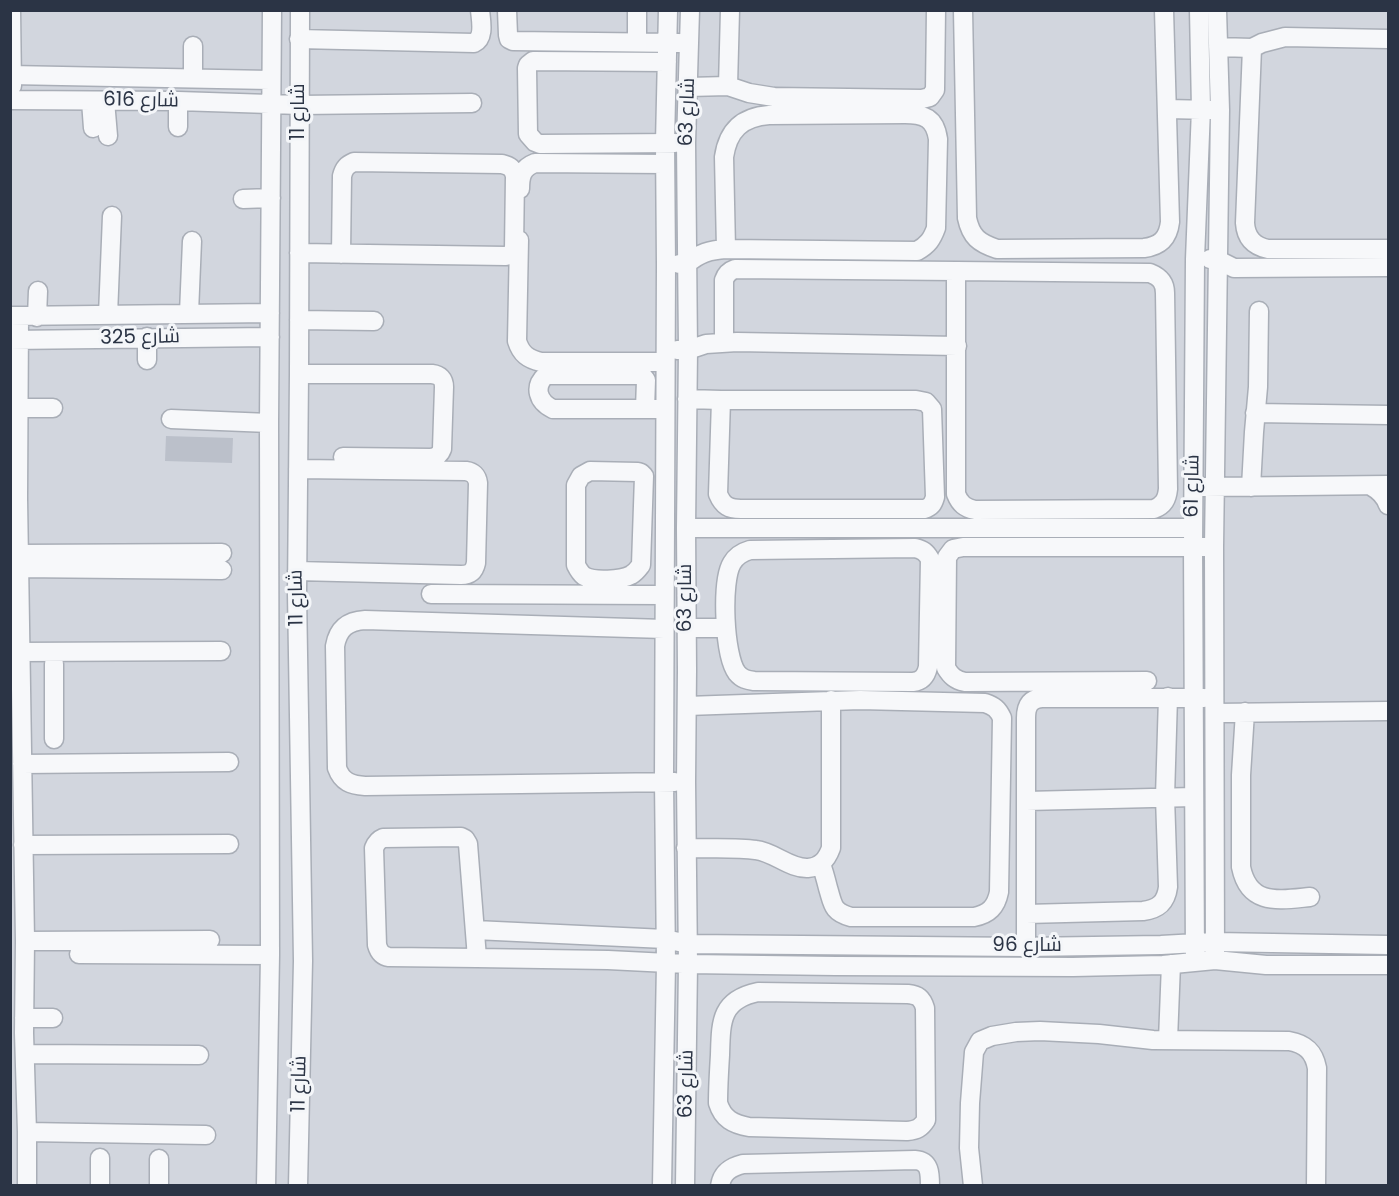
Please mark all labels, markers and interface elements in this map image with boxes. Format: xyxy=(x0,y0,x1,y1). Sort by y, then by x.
street label: شارع 63 xyxy=(675,77,701,147)
street label: شارع 11 xyxy=(287,84,311,140)
street label: شارع 616 xyxy=(103,88,179,114)
street label: شارع 325 xyxy=(100,325,180,351)
street label: شارع 61 xyxy=(1180,454,1206,518)
street label: شارع 63 xyxy=(674,564,698,632)
street label: شارع 11 xyxy=(285,569,309,627)
street label: شارع 96 xyxy=(992,934,1062,958)
street label: شارع 63 xyxy=(674,1050,700,1118)
street label: شارع 11 xyxy=(288,1055,312,1113)

